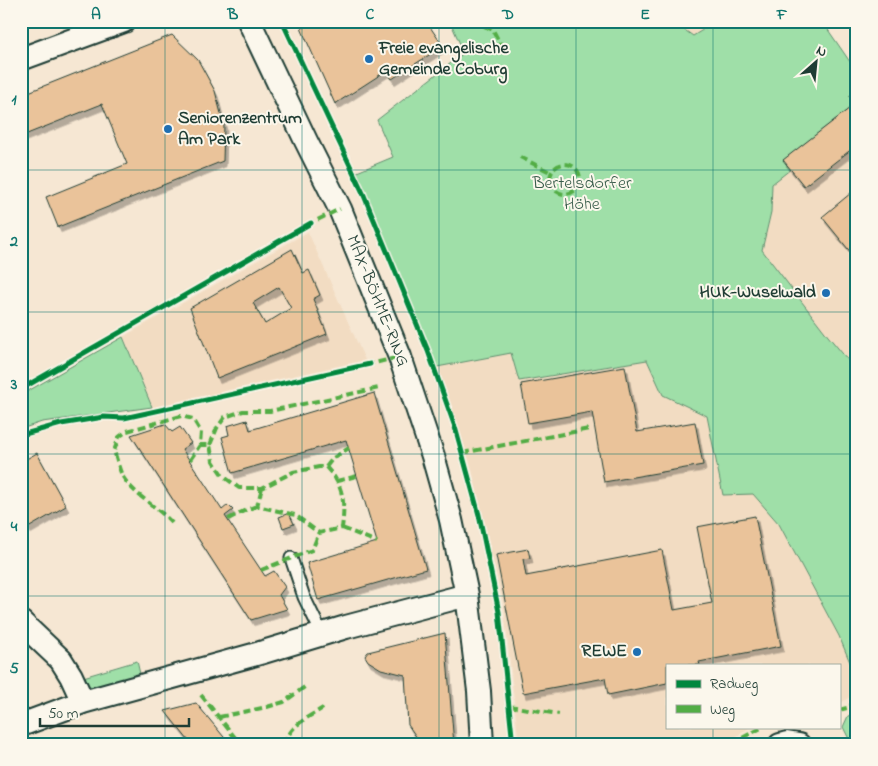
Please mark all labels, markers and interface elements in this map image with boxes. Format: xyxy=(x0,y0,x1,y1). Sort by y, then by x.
text: A xyxy=(91,3,101,27)
text: B xyxy=(227,3,239,27)
text: C xyxy=(366,3,375,27)
text: D xyxy=(501,3,514,27)
text: E xyxy=(640,3,650,27)
text: F xyxy=(776,3,788,27)
place label: Freie evangelische Gemeinde Coburg xyxy=(378,36,509,84)
north arrow xyxy=(790,38,840,88)
text: N xyxy=(812,40,830,63)
marker: Freie evangelische Gemeinde Coburg xyxy=(363,53,375,65)
text: 1 xyxy=(11,88,17,112)
place label: Seniorenzentrum Am Park xyxy=(178,106,302,153)
marker: Seniorenzentrum Am Park xyxy=(162,123,174,135)
park label: Bertelsdorfer Höhe xyxy=(531,171,632,218)
text: 2 xyxy=(9,230,18,254)
street label: MAX-BÖHME-RING xyxy=(339,231,415,371)
place label: HUK-Wuselwald xyxy=(700,280,817,306)
marker: HUK-Wuselwald xyxy=(820,287,832,299)
text: 3 xyxy=(10,373,18,397)
text: 4 xyxy=(10,515,18,539)
place label: REWE xyxy=(581,639,627,665)
marker: REWE xyxy=(631,646,643,658)
text: 5 xyxy=(9,657,19,681)
legend xyxy=(666,664,840,728)
text: Radweg xyxy=(710,673,758,696)
scale bar xyxy=(40,696,189,728)
text: Weg xyxy=(710,699,735,722)
text: 50 m xyxy=(48,703,79,725)

